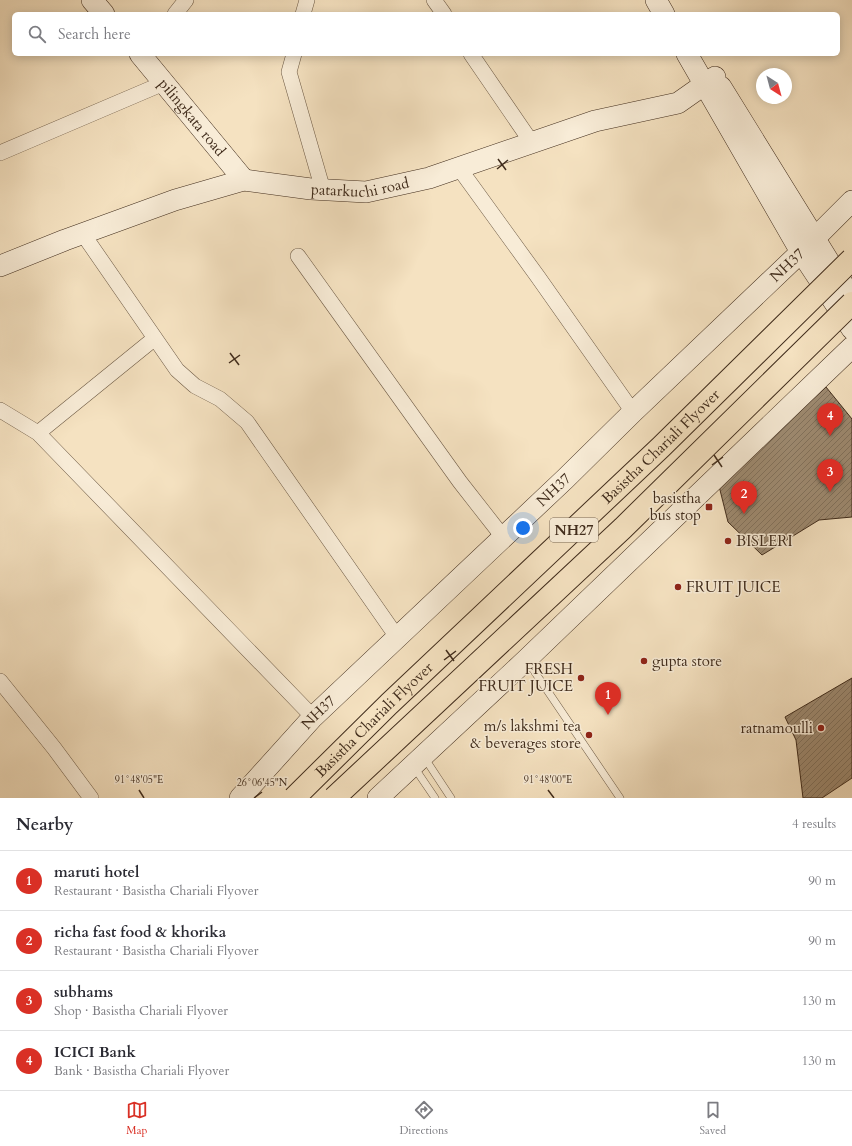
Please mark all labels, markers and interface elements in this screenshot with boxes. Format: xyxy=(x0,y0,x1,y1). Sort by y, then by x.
search box xyxy=(12,12,840,56)
icon: search xyxy=(26,23,48,45)
text: Search here xyxy=(58,24,131,44)
north arrow xyxy=(756,68,792,104)
street label: pilingkata road xyxy=(154,74,230,160)
street label: patarkuchi road xyxy=(311,173,411,202)
street label: NH37 xyxy=(766,244,809,286)
street label: Basistha Chariali Flyover xyxy=(597,384,725,508)
pin: 4 xyxy=(817,403,843,436)
pin: 3 xyxy=(817,459,843,492)
street label: NH37 xyxy=(532,468,576,511)
pin: 2 xyxy=(731,481,757,514)
place label: basistha bus stop xyxy=(650,488,702,525)
marker: basistha bus stop xyxy=(704,502,714,512)
your location xyxy=(513,518,533,538)
road number: NH27 xyxy=(550,518,598,542)
place label: BISLERI xyxy=(736,531,793,551)
marker: BISLERI xyxy=(723,536,733,546)
place label: FRUIT JUICE xyxy=(686,577,781,597)
marker: FRUIT JUICE xyxy=(673,582,683,592)
place label: gupta store xyxy=(652,651,722,671)
marker: gupta store xyxy=(639,656,649,666)
street label: Basistha Chariali Flyover xyxy=(311,657,438,782)
place label: FRESH FRUIT JUICE xyxy=(478,659,573,696)
marker: FRESH FRUIT JUICE xyxy=(576,673,586,683)
pin: 1 xyxy=(595,682,621,715)
street label: NH37 xyxy=(297,691,340,734)
place label: m/s lakshmi tea & beverages store xyxy=(470,716,582,753)
place label: ratnamoulli xyxy=(740,718,813,738)
marker: ratnamoulli xyxy=(816,723,826,733)
marker: m/s lakshmi tea & beverages store xyxy=(584,730,594,740)
text: 91°48'05"E xyxy=(115,773,163,787)
text: 91°48'00"E xyxy=(524,773,572,787)
text: 26°06'45"N xyxy=(237,776,288,790)
text: Nearby xyxy=(16,813,73,836)
text: 4 results xyxy=(792,815,836,833)
text: maruti hotel xyxy=(54,862,139,882)
text: 1 xyxy=(26,872,32,890)
text: 90 m xyxy=(808,872,836,890)
text: Restaurant · Basistha Chariali Flyover xyxy=(54,882,258,900)
text: richa fast food & khorika xyxy=(54,922,226,942)
text: 2 xyxy=(26,932,32,950)
text: 90 m xyxy=(808,932,836,950)
text: Restaurant · Basistha Chariali Flyover xyxy=(54,942,258,960)
text: subhams xyxy=(54,982,113,1002)
text: 3 xyxy=(26,992,32,1010)
text: 130 m xyxy=(802,992,836,1010)
text: Shop · Basistha Chariali Flyover xyxy=(54,1002,228,1020)
text: ICICI Bank xyxy=(54,1042,136,1062)
text: 4 xyxy=(26,1052,32,1070)
text: 130 m xyxy=(802,1052,836,1070)
text: Bank · Basistha Chariali Flyover xyxy=(54,1062,229,1080)
tab: Map xyxy=(126,1099,148,1138)
tab: Directions xyxy=(399,1099,448,1138)
tab: Saved xyxy=(700,1099,726,1138)

